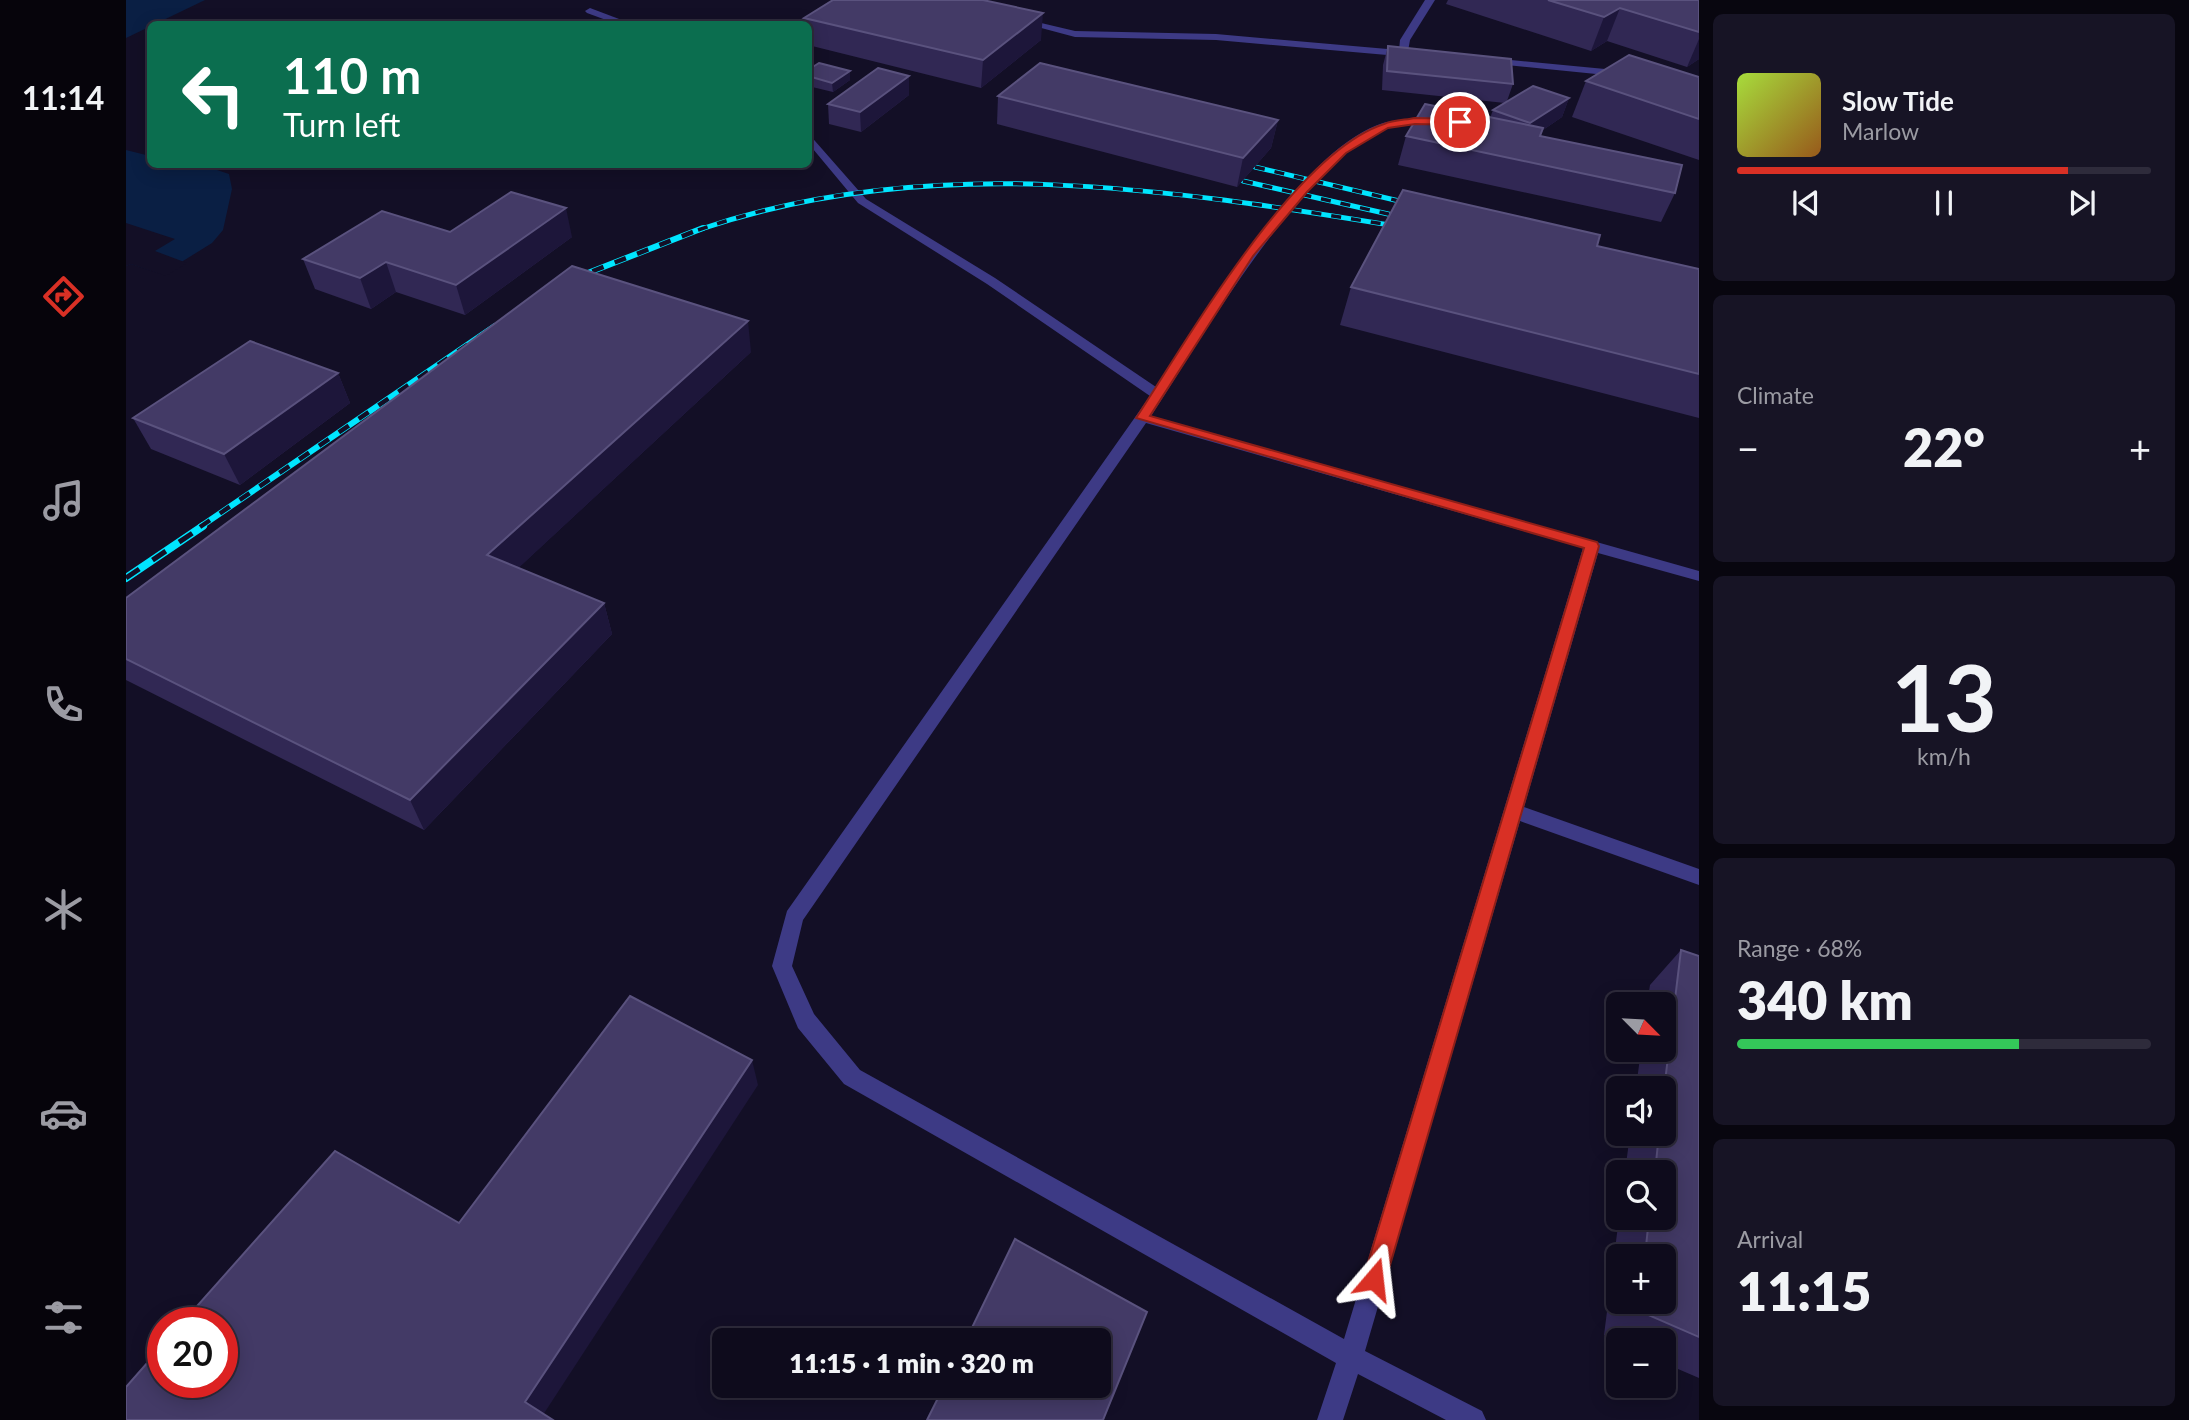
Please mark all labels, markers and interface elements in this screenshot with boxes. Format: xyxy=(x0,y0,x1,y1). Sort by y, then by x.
text: 110 m xyxy=(283,46,421,104)
icon: left xyxy=(168,49,259,140)
text: 11:14 xyxy=(22,78,104,117)
text: Slow Tide xyxy=(1842,85,1954,117)
pin xyxy=(1430,92,1490,152)
icon: arrive xyxy=(1441,103,1479,141)
text: Turn left xyxy=(283,105,400,144)
text: Marlow xyxy=(1842,117,1919,145)
icon: previous xyxy=(1787,184,1825,222)
icon: pause xyxy=(1925,184,1963,222)
icon: next xyxy=(2063,184,2101,222)
icon: directions xyxy=(39,272,88,321)
text: Climate xyxy=(1737,381,1814,409)
text: 22° xyxy=(1903,416,1985,478)
text: − xyxy=(1737,425,1759,471)
text: + xyxy=(2129,425,2151,471)
icon: music xyxy=(39,476,88,525)
text: 13 xyxy=(1891,642,1997,751)
icon: phone xyxy=(39,680,88,729)
text: km/h xyxy=(1917,742,1971,770)
icon: climate xyxy=(39,885,88,934)
text: Range · 68% xyxy=(1737,934,1862,962)
text: 340 km xyxy=(1737,969,1913,1031)
north arrow xyxy=(1606,992,1676,1062)
map controls xyxy=(1606,992,1676,1398)
button: sound xyxy=(1606,1076,1676,1146)
icon: car xyxy=(39,1089,88,1138)
button: search xyxy=(1606,1160,1676,1230)
text: Arrival xyxy=(1737,1225,1803,1253)
position arrow xyxy=(1337,1242,1411,1316)
button: + xyxy=(1606,1244,1676,1314)
text: 11:15 xyxy=(1737,1260,1871,1322)
icon: filters xyxy=(39,1293,88,1342)
speed limit sign: 20 xyxy=(147,1307,238,1398)
button: − xyxy=(1606,1328,1676,1398)
text: 11:15 · 1 min · 320 m xyxy=(789,1347,1034,1379)

